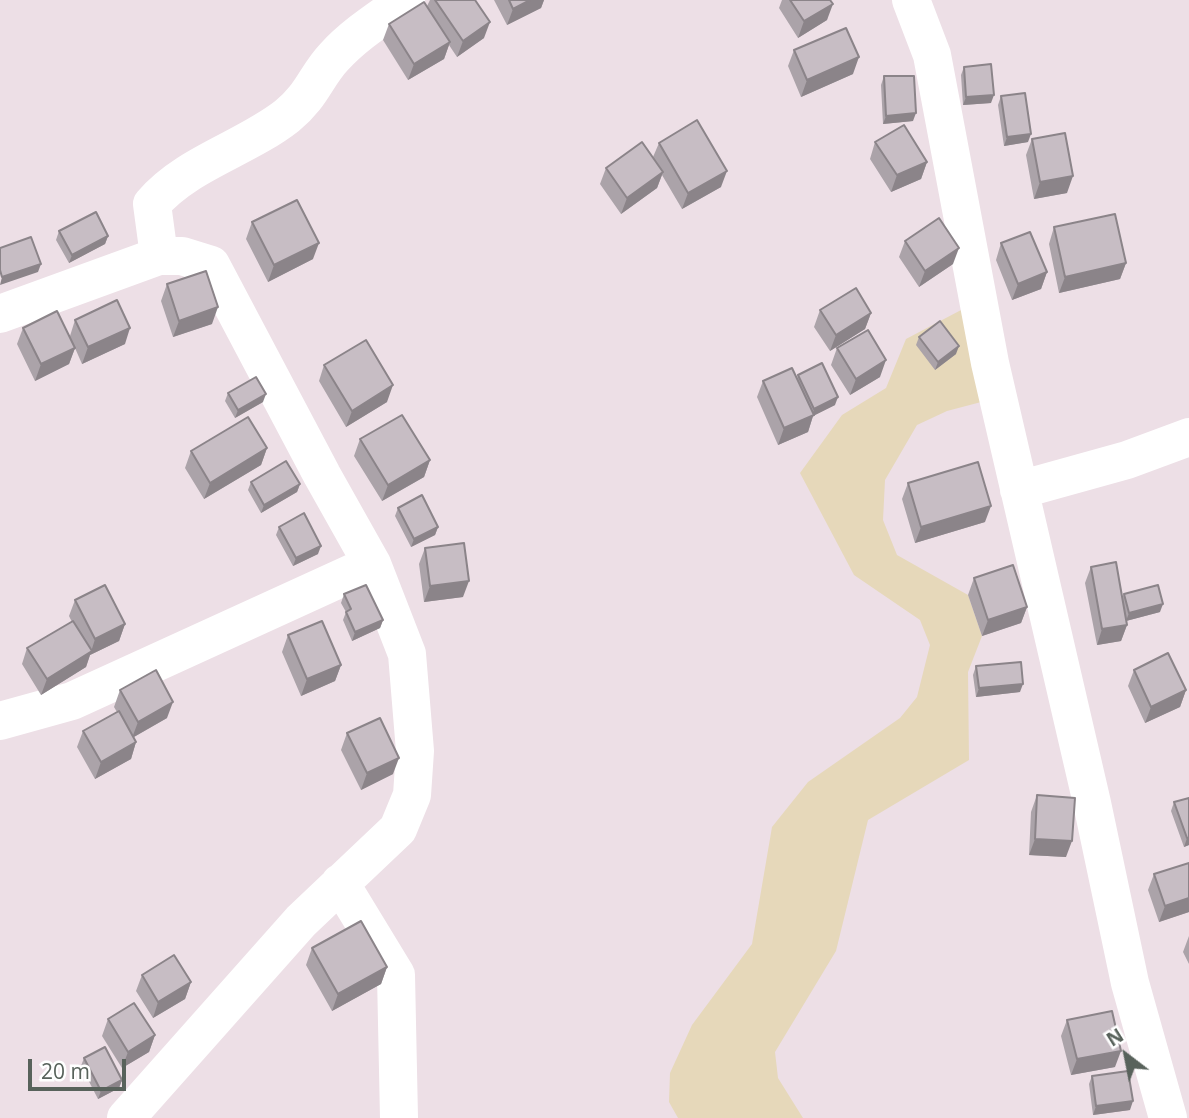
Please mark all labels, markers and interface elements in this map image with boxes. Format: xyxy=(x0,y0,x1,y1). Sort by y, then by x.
north arrow xyxy=(1091,1020,1161,1090)
text: N xyxy=(1101,1022,1128,1052)
scale bar xyxy=(32,1044,130,1088)
text: 20 m xyxy=(41,1057,90,1085)

